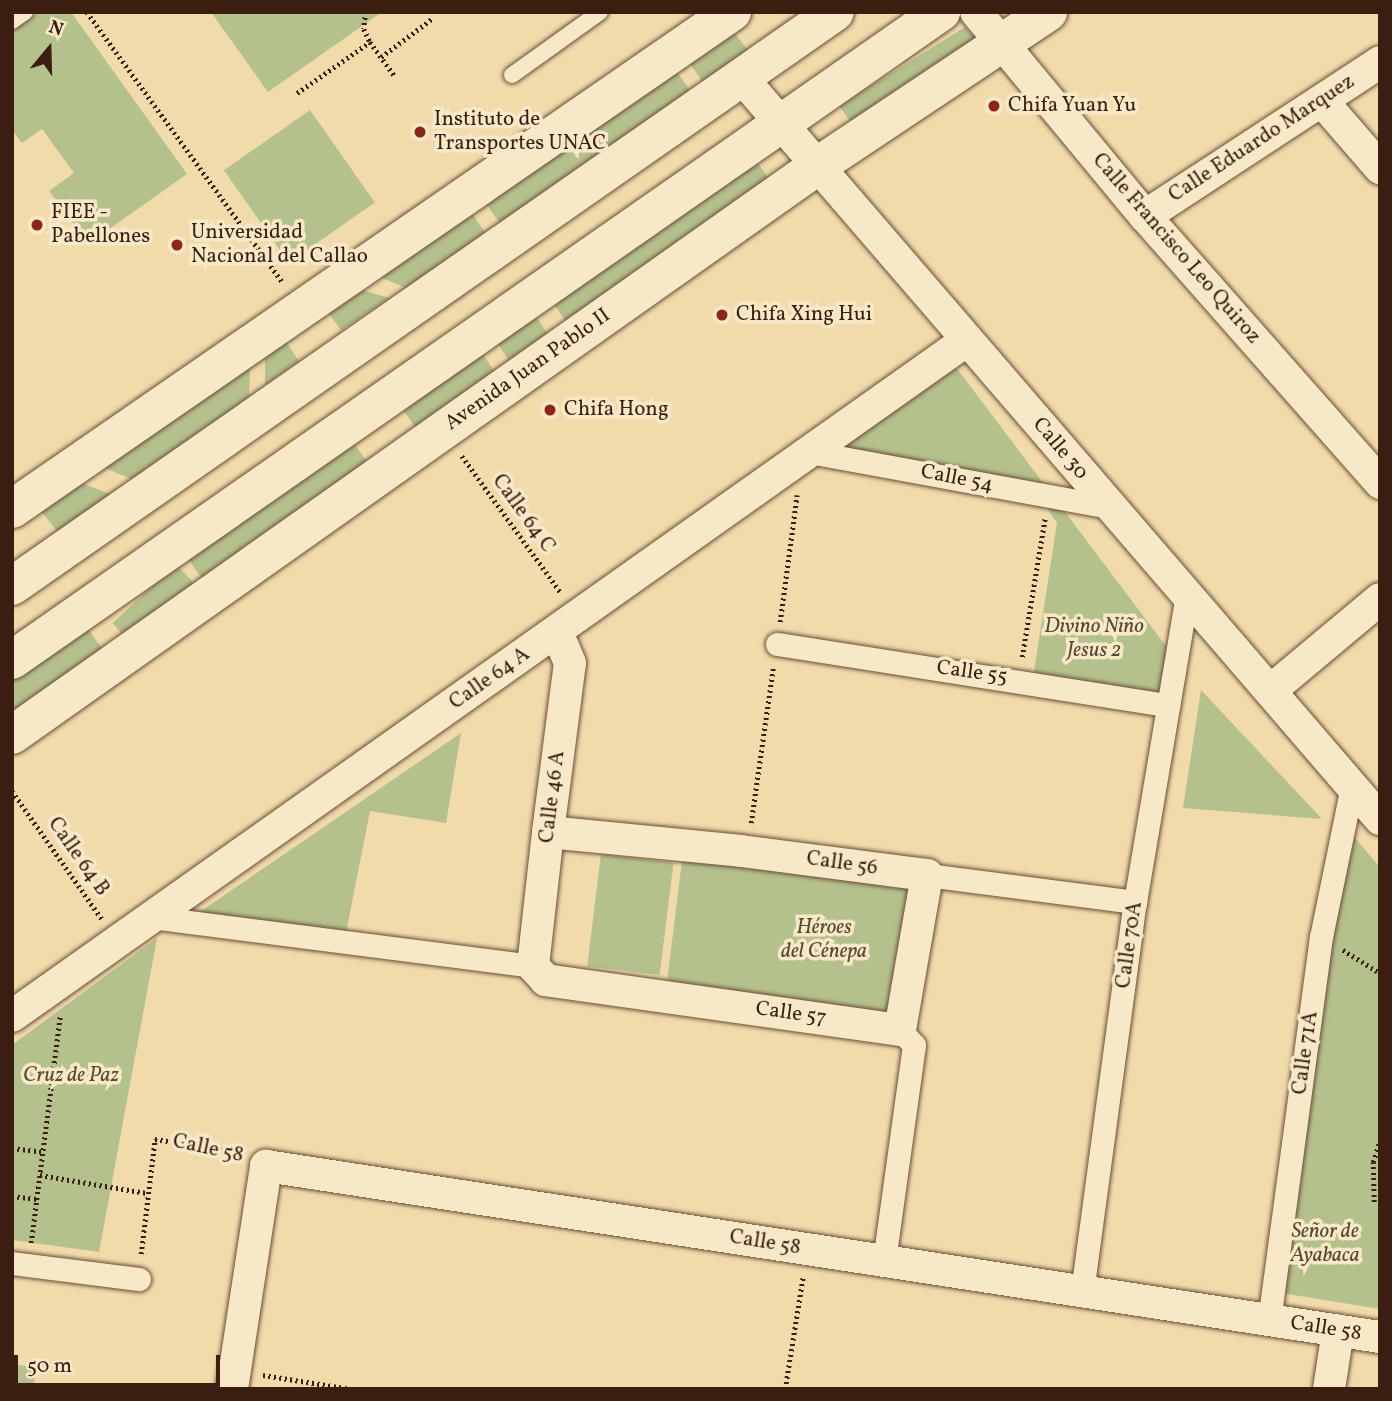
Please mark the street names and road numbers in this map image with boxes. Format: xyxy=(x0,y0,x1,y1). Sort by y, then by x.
street label: Calle Eduardo Marquez xyxy=(1164,70,1360,208)
street label: Calle Francisco Leo Quiroz xyxy=(1086,149,1266,349)
street label: Avenida Juan Pablo II xyxy=(440,303,616,437)
street label: Calle 30 xyxy=(1027,413,1093,485)
street label: Calle 54 xyxy=(919,460,995,498)
street label: Calle 64 C xyxy=(486,470,560,558)
street label: Calle 64 A xyxy=(445,642,535,716)
street label: Calle 55 xyxy=(935,656,1009,690)
street label: Calle 46 A xyxy=(535,749,571,845)
street label: Calle 64 B xyxy=(42,813,114,901)
street label: Calle 56 xyxy=(805,847,879,881)
street label: Calle 70A xyxy=(1111,900,1149,990)
street label: Calle 57 xyxy=(754,997,828,1031)
street label: Calle 71A xyxy=(1288,1010,1324,1096)
street label: Calle 58 xyxy=(170,1129,246,1169)
street label: Calle 58 xyxy=(728,1225,802,1261)
street label: Calle 58 xyxy=(1289,1311,1363,1347)

